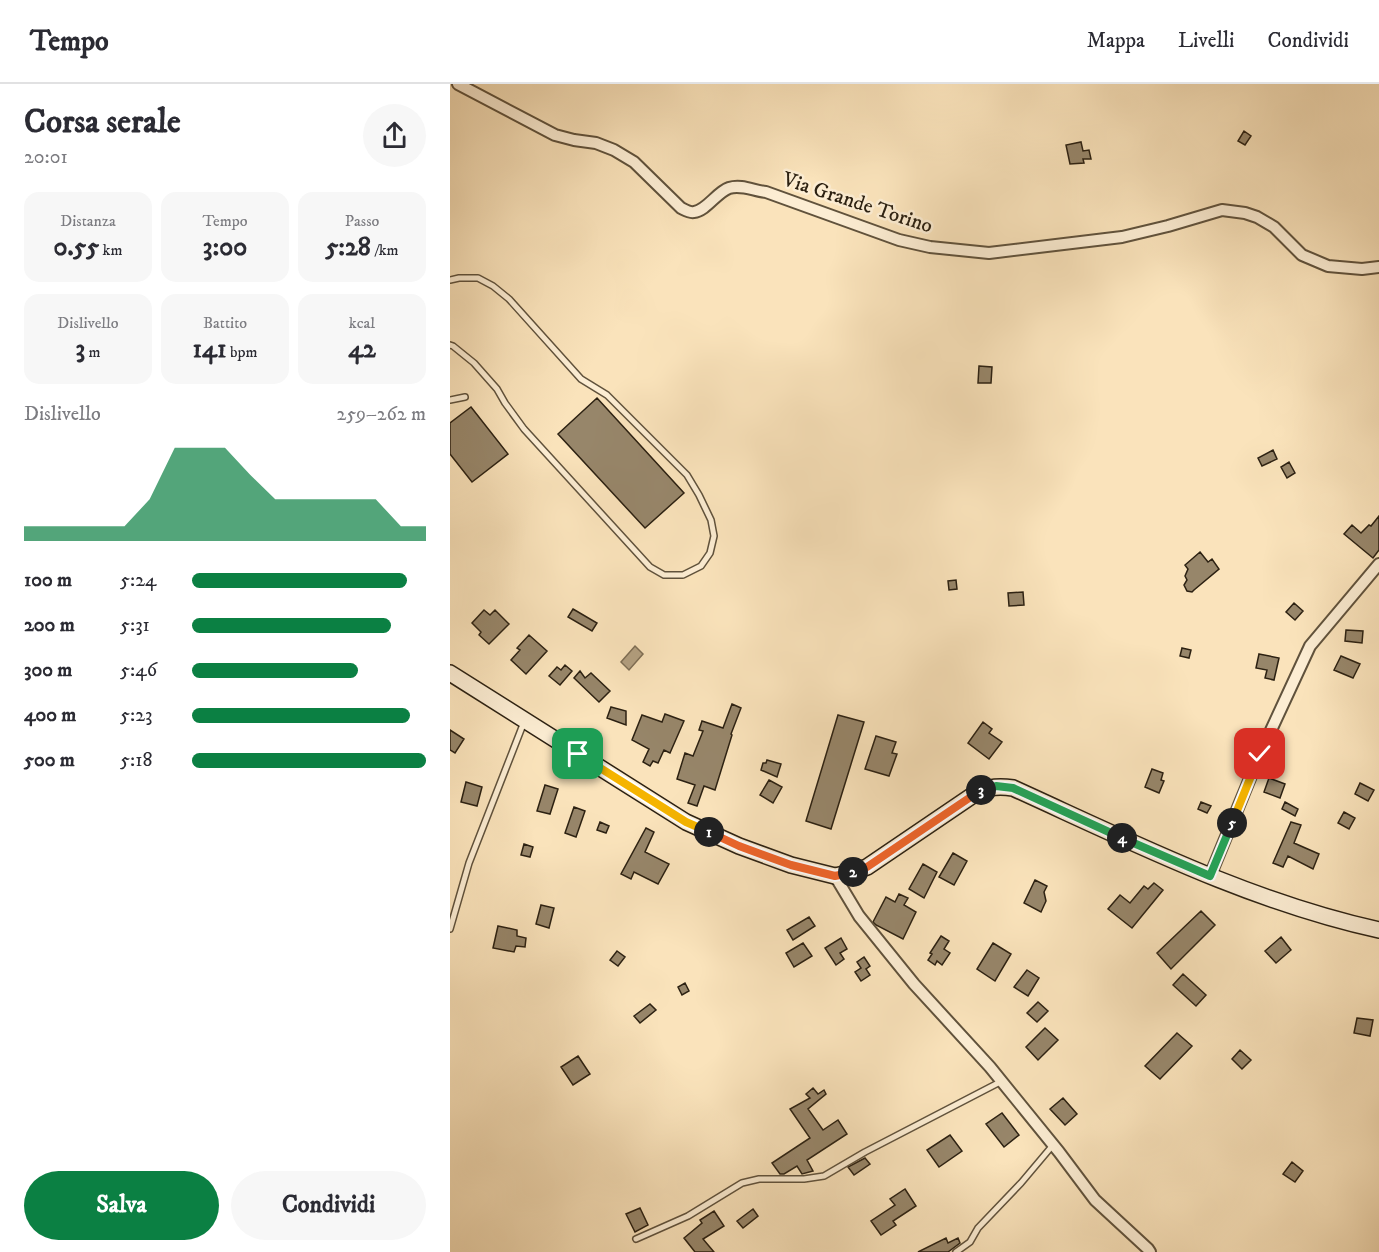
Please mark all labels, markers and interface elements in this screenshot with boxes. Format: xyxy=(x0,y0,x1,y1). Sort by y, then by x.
text: Tempo xyxy=(30,24,109,59)
text: Mappa xyxy=(1087,28,1145,54)
text: Livelli xyxy=(1178,28,1234,54)
text: Condividi xyxy=(1267,28,1349,54)
text: Corsa serale xyxy=(24,102,181,143)
button: share xyxy=(363,104,426,167)
text: 20:01 xyxy=(24,145,68,170)
street label: Via Grande Torino xyxy=(778,166,936,239)
text: Distanza xyxy=(60,211,116,231)
text: Tempo xyxy=(203,211,247,231)
text: Passo xyxy=(345,211,379,231)
text: 0.55 xyxy=(53,231,99,264)
text: 3:00 xyxy=(203,231,247,264)
text: 5:28 xyxy=(325,231,371,264)
text: km xyxy=(99,240,123,260)
text: /km xyxy=(371,240,399,260)
text: Dislivello xyxy=(57,313,119,333)
text: Battito xyxy=(203,313,247,333)
text: kcal xyxy=(349,313,375,333)
text: 3 xyxy=(75,333,85,366)
text: 141 xyxy=(192,333,227,366)
text: 42 xyxy=(348,333,376,366)
text: m xyxy=(85,342,101,362)
text: bpm xyxy=(227,342,258,362)
text: Dislivello xyxy=(24,402,101,427)
text: 259–262 m xyxy=(336,402,426,427)
text: 100 m xyxy=(24,568,72,593)
text: 5:24 xyxy=(120,568,157,593)
text: 200 m xyxy=(24,613,75,638)
text: 5:31 xyxy=(120,613,150,638)
text: 300 m xyxy=(24,658,72,683)
text: 5:46 xyxy=(120,658,157,683)
text: 400 m xyxy=(24,703,76,728)
text: 5:23 xyxy=(120,703,152,728)
pin xyxy=(552,728,603,779)
pin xyxy=(1234,728,1285,779)
icon: arrive xyxy=(561,737,594,770)
icon: check xyxy=(1243,737,1276,770)
text: 500 m xyxy=(24,748,75,773)
text: 5:18 xyxy=(120,748,153,773)
pin: 3 xyxy=(966,775,996,805)
text: 3 xyxy=(978,780,984,800)
pin: 5 xyxy=(1217,808,1247,838)
text: 5 xyxy=(1228,813,1236,833)
pin: 1 xyxy=(694,817,724,847)
text: 1 xyxy=(706,822,712,842)
pin: 4 xyxy=(1107,823,1137,853)
text: 4 xyxy=(1117,828,1127,848)
pin: 2 xyxy=(838,857,868,887)
text: 2 xyxy=(849,862,857,882)
button: Salva xyxy=(24,1171,219,1240)
button: Condividi xyxy=(231,1171,426,1240)

